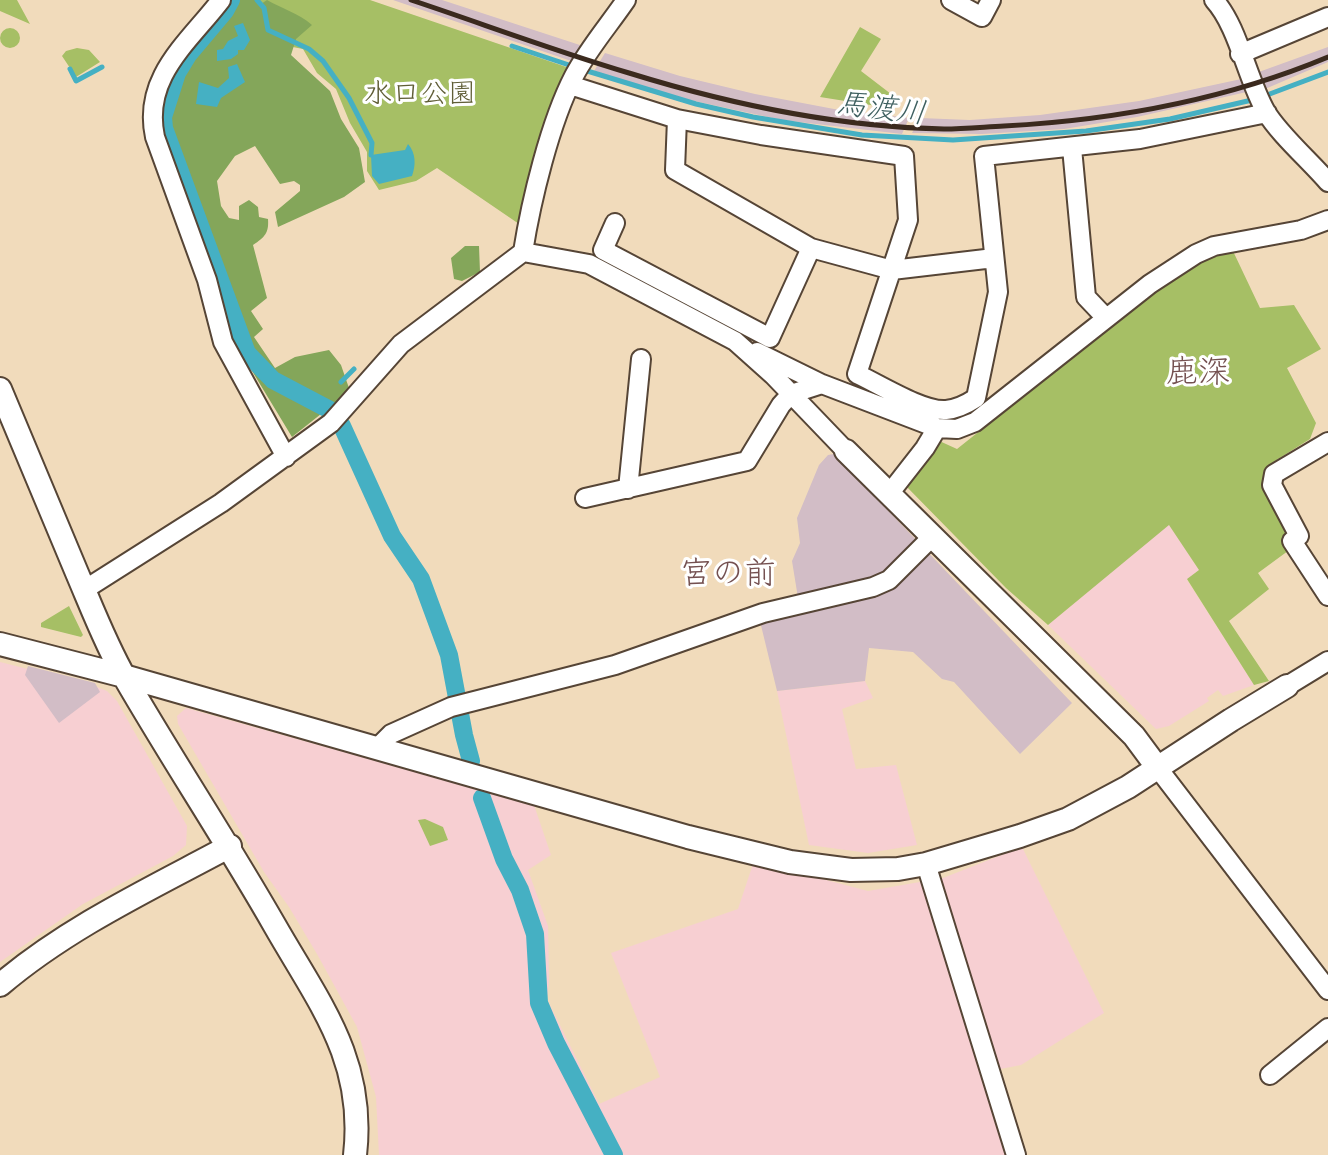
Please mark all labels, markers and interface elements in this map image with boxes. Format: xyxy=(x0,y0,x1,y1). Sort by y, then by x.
park label: 水口公園 xyxy=(364,78,476,112)
water label: 馬渡川 xyxy=(834,87,928,133)
district label: 鹿深 xyxy=(1166,355,1230,393)
district label: 宮の前 xyxy=(680,556,776,594)

